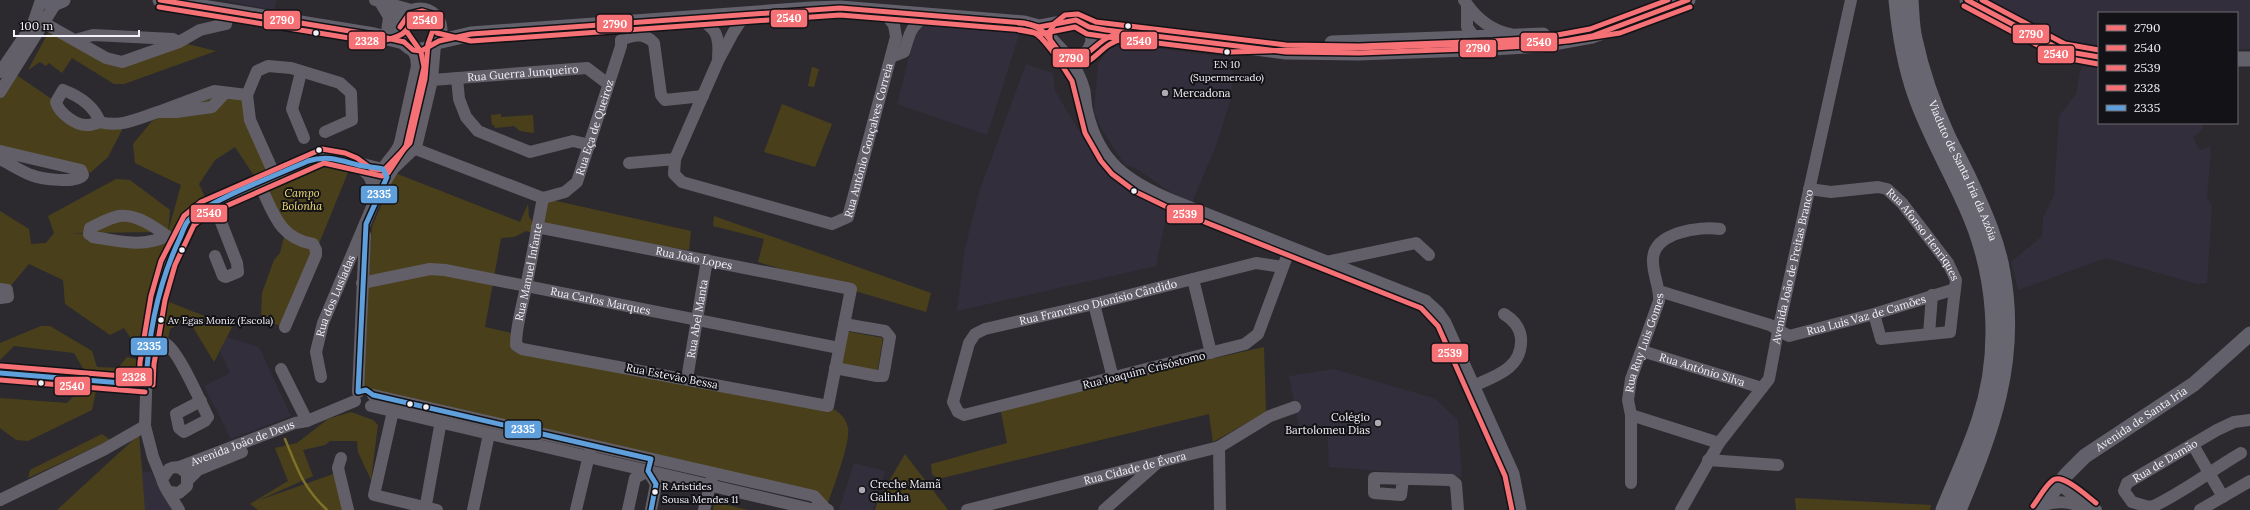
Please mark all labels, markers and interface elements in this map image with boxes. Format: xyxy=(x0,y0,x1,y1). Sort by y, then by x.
line badge: 2540 xyxy=(770,9,808,28)
line badge: 2790 xyxy=(263,10,301,30)
line badge: 2540 xyxy=(406,11,444,30)
text: 2540 xyxy=(777,11,801,25)
scale bar xyxy=(14,12,139,38)
legend xyxy=(2098,12,2238,124)
text: 2790 xyxy=(270,13,294,27)
text: 2540 xyxy=(413,13,437,27)
line badge: 2790 xyxy=(596,14,633,33)
text: 2790 xyxy=(603,17,627,31)
text: 100 m xyxy=(20,18,53,33)
text: 2790 xyxy=(2134,20,2160,35)
unlabelled marker xyxy=(1123,21,1133,31)
line badge: 2790 xyxy=(2012,24,2050,44)
text: 2790 xyxy=(2019,27,2043,41)
unlabelled marker xyxy=(311,28,321,38)
line badge: 2328 xyxy=(348,31,386,50)
line badge: 2540 xyxy=(1120,31,1158,50)
line badge: 2540 xyxy=(1520,32,1558,52)
text: 2328 xyxy=(355,34,379,48)
text: 2540 xyxy=(1127,34,1151,48)
text: 2540 xyxy=(1527,35,1551,49)
line badge: 2790 xyxy=(1459,39,1497,58)
text: 2540 xyxy=(2134,40,2161,55)
text: 2790 xyxy=(1466,41,1490,55)
line badge: 2540 xyxy=(2037,45,2075,64)
marker: EN 10 (Supermercado) xyxy=(1222,47,1232,57)
text: 2540 xyxy=(2044,47,2068,61)
line badge: 2790 xyxy=(1052,48,1090,68)
text: 2790 xyxy=(1059,51,1083,65)
place label: EN 10 (Supermercado) xyxy=(1190,58,1264,84)
text: 2539 xyxy=(2134,60,2161,75)
street label: Rua António Gonçalves Correia xyxy=(841,61,896,219)
street label: Rua Guerra Junqueiro xyxy=(467,62,579,84)
street label: Rua Eça de Queiroz xyxy=(573,77,617,177)
text: 2328 xyxy=(2134,80,2160,95)
place label: Mercadona xyxy=(1173,86,1231,100)
marker: Mercadona xyxy=(1160,88,1170,98)
street label: Viaduto de Santa Iria da Azóia xyxy=(1925,97,2001,243)
text: 2335 xyxy=(2134,100,2160,115)
unlabelled marker xyxy=(314,145,324,155)
line badge: 2335 xyxy=(360,185,398,204)
street label: Rua Afonso Henriques xyxy=(1884,185,1962,283)
park label: Campo Bolonha xyxy=(282,186,323,213)
unlabelled marker xyxy=(1129,186,1139,196)
text: 2335 xyxy=(367,187,391,201)
street label: Avenida João de Freitas Branco xyxy=(1769,188,1816,346)
line badge: 2540 xyxy=(190,204,228,223)
line badge: 2539 xyxy=(1166,204,1204,224)
text: 2540 xyxy=(197,206,221,220)
text: 2539 xyxy=(1173,207,1197,221)
street label: Rua Manuel Infante xyxy=(512,222,545,322)
street label: Rua João Lopes xyxy=(654,244,734,272)
unlabelled marker xyxy=(177,245,187,255)
street label: Rua dos Lusíadas xyxy=(313,253,358,338)
street label: Rua Francisco Dionísio Cândido xyxy=(1018,276,1179,328)
street label: Rua Abel Manta xyxy=(684,278,711,359)
street label: Rua Carlos Marques xyxy=(549,284,652,318)
street label: Rua Luis Vaz de Camões xyxy=(1805,291,1928,338)
street label: Rua Ruy Luis Gomes xyxy=(1622,293,1666,393)
place label: Av Egas Moniz (Escola) xyxy=(167,314,273,327)
marker: Av Egas Moniz (Escola) xyxy=(156,315,166,325)
line badge: 2335 xyxy=(130,337,168,356)
text: 2335 xyxy=(137,339,161,353)
line badge: 2539 xyxy=(1431,343,1469,363)
text: 2539 xyxy=(1438,346,1462,360)
street label: Rua Joaquim Crisóstomo xyxy=(1081,348,1207,392)
street label: Rua António Silva xyxy=(1658,350,1747,389)
street label: Rua Estevão Bessa xyxy=(625,360,719,392)
line badge: 2328 xyxy=(115,367,153,387)
text: 2328 xyxy=(122,370,146,384)
line badge: 2540 xyxy=(54,376,91,396)
unlabelled marker xyxy=(36,378,46,388)
text: 2540 xyxy=(60,379,84,393)
street label: Avenida de Santa Iria xyxy=(2092,383,2190,455)
unlabelled marker xyxy=(405,399,415,409)
unlabelled marker xyxy=(421,402,431,412)
place label: Colégio Bartolomeu Dias xyxy=(1285,410,1370,437)
street label: Avenida João de Deus xyxy=(188,417,296,469)
marker: Colégio Bartolomeu Dias xyxy=(1373,418,1383,428)
line badge: 2335 xyxy=(504,420,542,439)
text: 2335 xyxy=(511,422,535,436)
street label: Rua de Damão xyxy=(2130,436,2200,485)
street label: Rua Cidade de Évora xyxy=(1082,448,1188,488)
place label: Creche Mamã Galinha xyxy=(870,477,941,504)
place label: R Aristides Sousa Mendes 11 xyxy=(662,480,739,506)
marker: Creche Mamã Galinha xyxy=(857,485,867,495)
marker: R Aristides Sousa Mendes 11 xyxy=(650,487,660,497)

